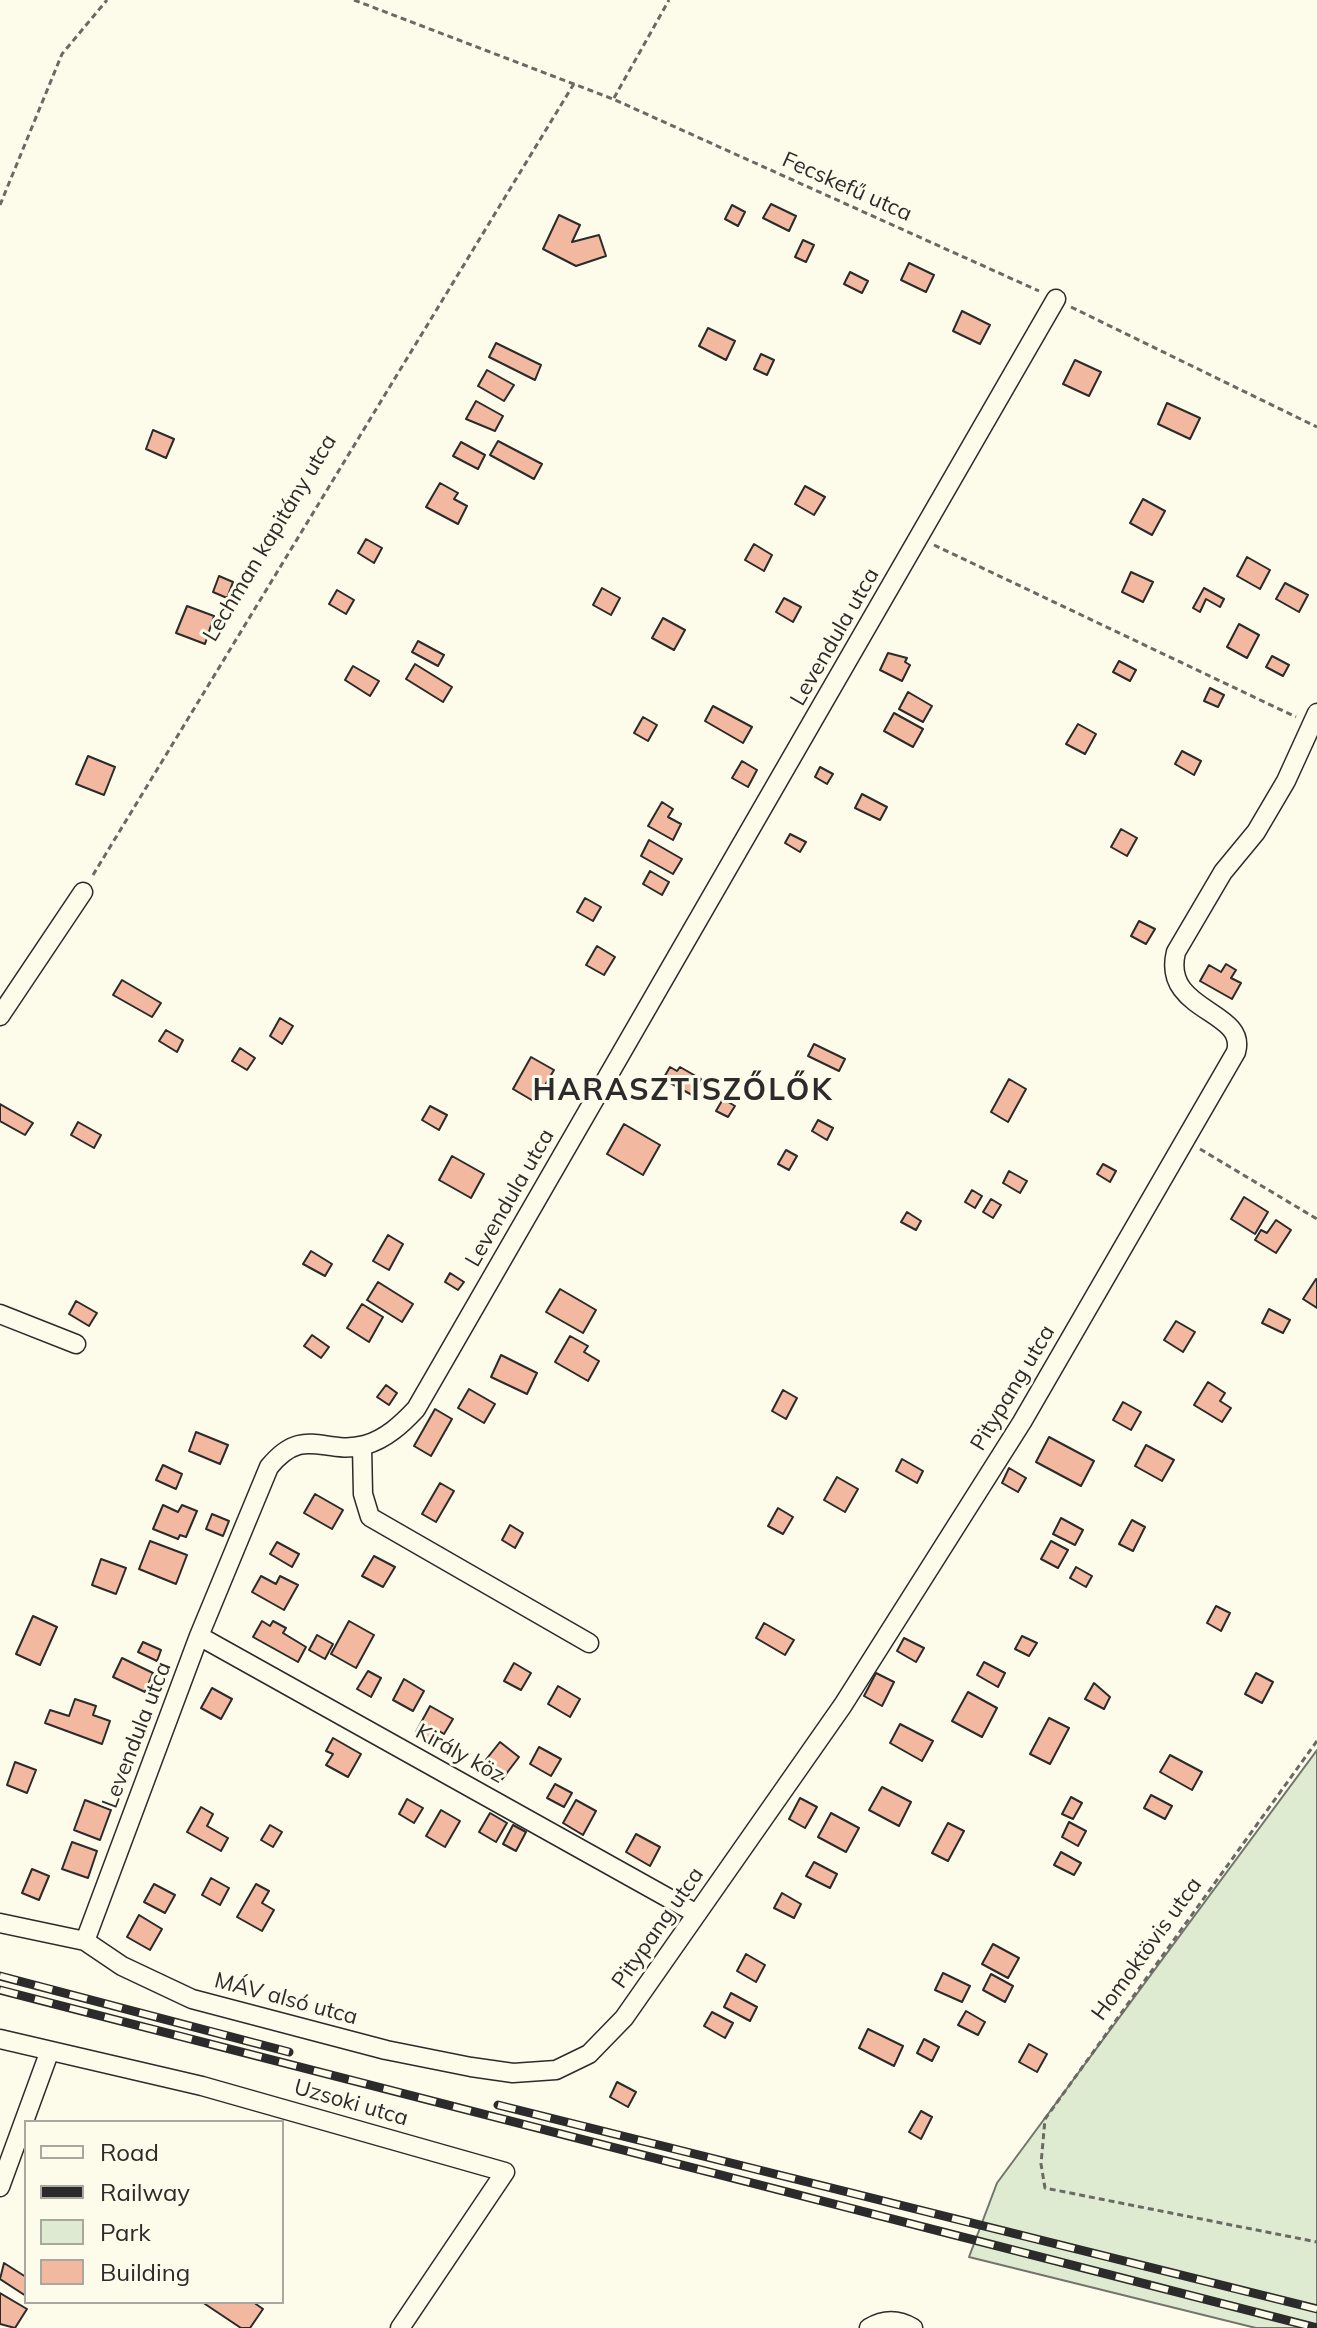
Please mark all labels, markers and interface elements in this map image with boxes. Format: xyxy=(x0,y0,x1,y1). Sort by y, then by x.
street label: Fecskefű utca xyxy=(778,147,916,227)
street label: Lechman kapitány utca xyxy=(198,430,342,646)
street label: Levendula utca xyxy=(785,564,885,710)
district label: HARASZTISZŐLŐK xyxy=(533,1073,833,1109)
street label: Levendula utca xyxy=(460,1125,560,1271)
street label: Pitypang utca xyxy=(965,1320,1061,1456)
street label: Levendula utca xyxy=(97,1658,177,1812)
street label: Király köz xyxy=(411,1719,509,1789)
street label: Pitypang utca xyxy=(607,1862,709,1994)
street label: Homoktövis utca xyxy=(1086,1872,1208,2026)
street label: MÁV alsó utca xyxy=(212,1967,360,2031)
street label: Uzsoki utca xyxy=(291,2074,411,2132)
legend xyxy=(24,2120,284,2304)
text: Road xyxy=(100,2137,159,2167)
text: Railway xyxy=(100,2177,190,2207)
text: Park xyxy=(100,2217,151,2247)
text: Building xyxy=(100,2257,190,2287)

